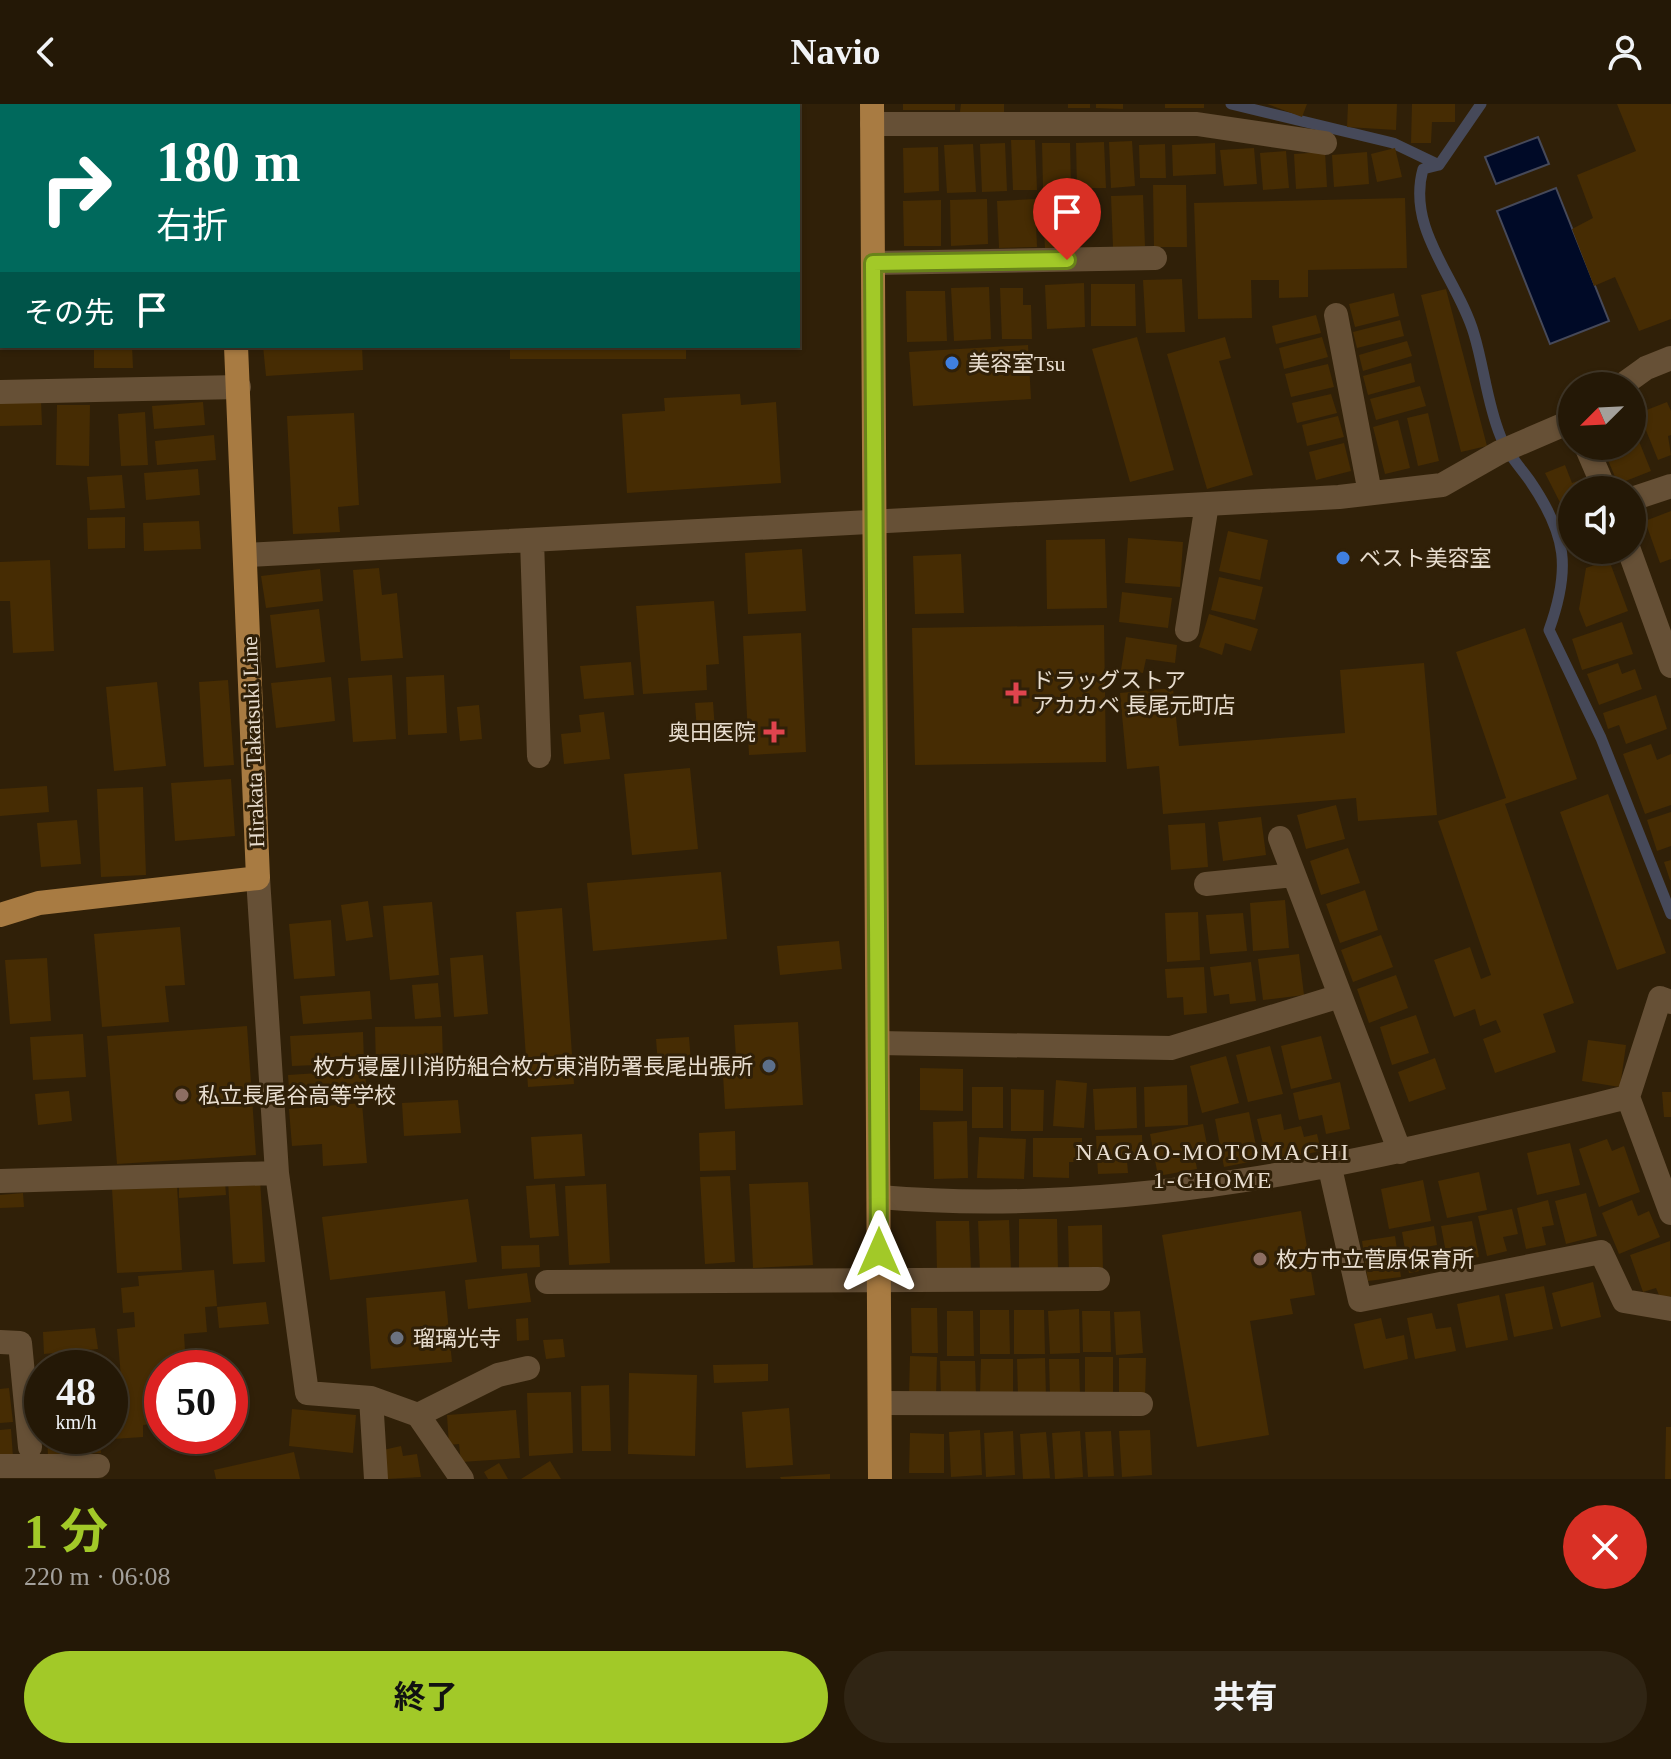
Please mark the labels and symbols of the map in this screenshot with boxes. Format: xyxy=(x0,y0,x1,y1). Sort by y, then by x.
pin xyxy=(1033,178,1101,260)
place label: 美容室Tsu xyxy=(968,351,1065,376)
marker: 美容室Tsu xyxy=(943,354,961,372)
north arrow xyxy=(1558,372,1646,460)
place label: ベスト美容室 xyxy=(1359,546,1491,571)
marker: ベスト美容室 xyxy=(1334,549,1352,567)
street label: Hirakata Takatsuki Line xyxy=(237,636,269,848)
place label: ドラッグストア アカカベ 長尾元町店 xyxy=(1032,668,1236,718)
marker: ドラッグストア アカカベ 長尾元町店 xyxy=(1007,684,1025,702)
place label: 奥田医院 xyxy=(668,720,756,745)
marker: 奥田医院 xyxy=(763,721,785,743)
place label: 枚方寝屋川消防組合枚方東消防署長尾出張所 xyxy=(313,1054,753,1079)
marker: 枚方寝屋川消防組合枚方東消防署長尾出張所 xyxy=(760,1057,778,1075)
place label: 私立長尾谷高等学校 xyxy=(198,1083,396,1108)
marker: 私立長尾谷高等学校 xyxy=(173,1086,191,1104)
district label: NAGAO-MOTOMACHI 1-CHOME xyxy=(1076,1139,1350,1193)
position arrow xyxy=(837,1210,921,1294)
place label: 枚方市立菅原保育所 xyxy=(1276,1247,1474,1272)
marker: 枚方市立菅原保育所 xyxy=(1251,1250,1269,1268)
place label: 瑠璃光寺 xyxy=(413,1326,501,1351)
marker: 瑠璃光寺 xyxy=(388,1329,406,1347)
speed limit sign: 50 xyxy=(144,1350,248,1454)

